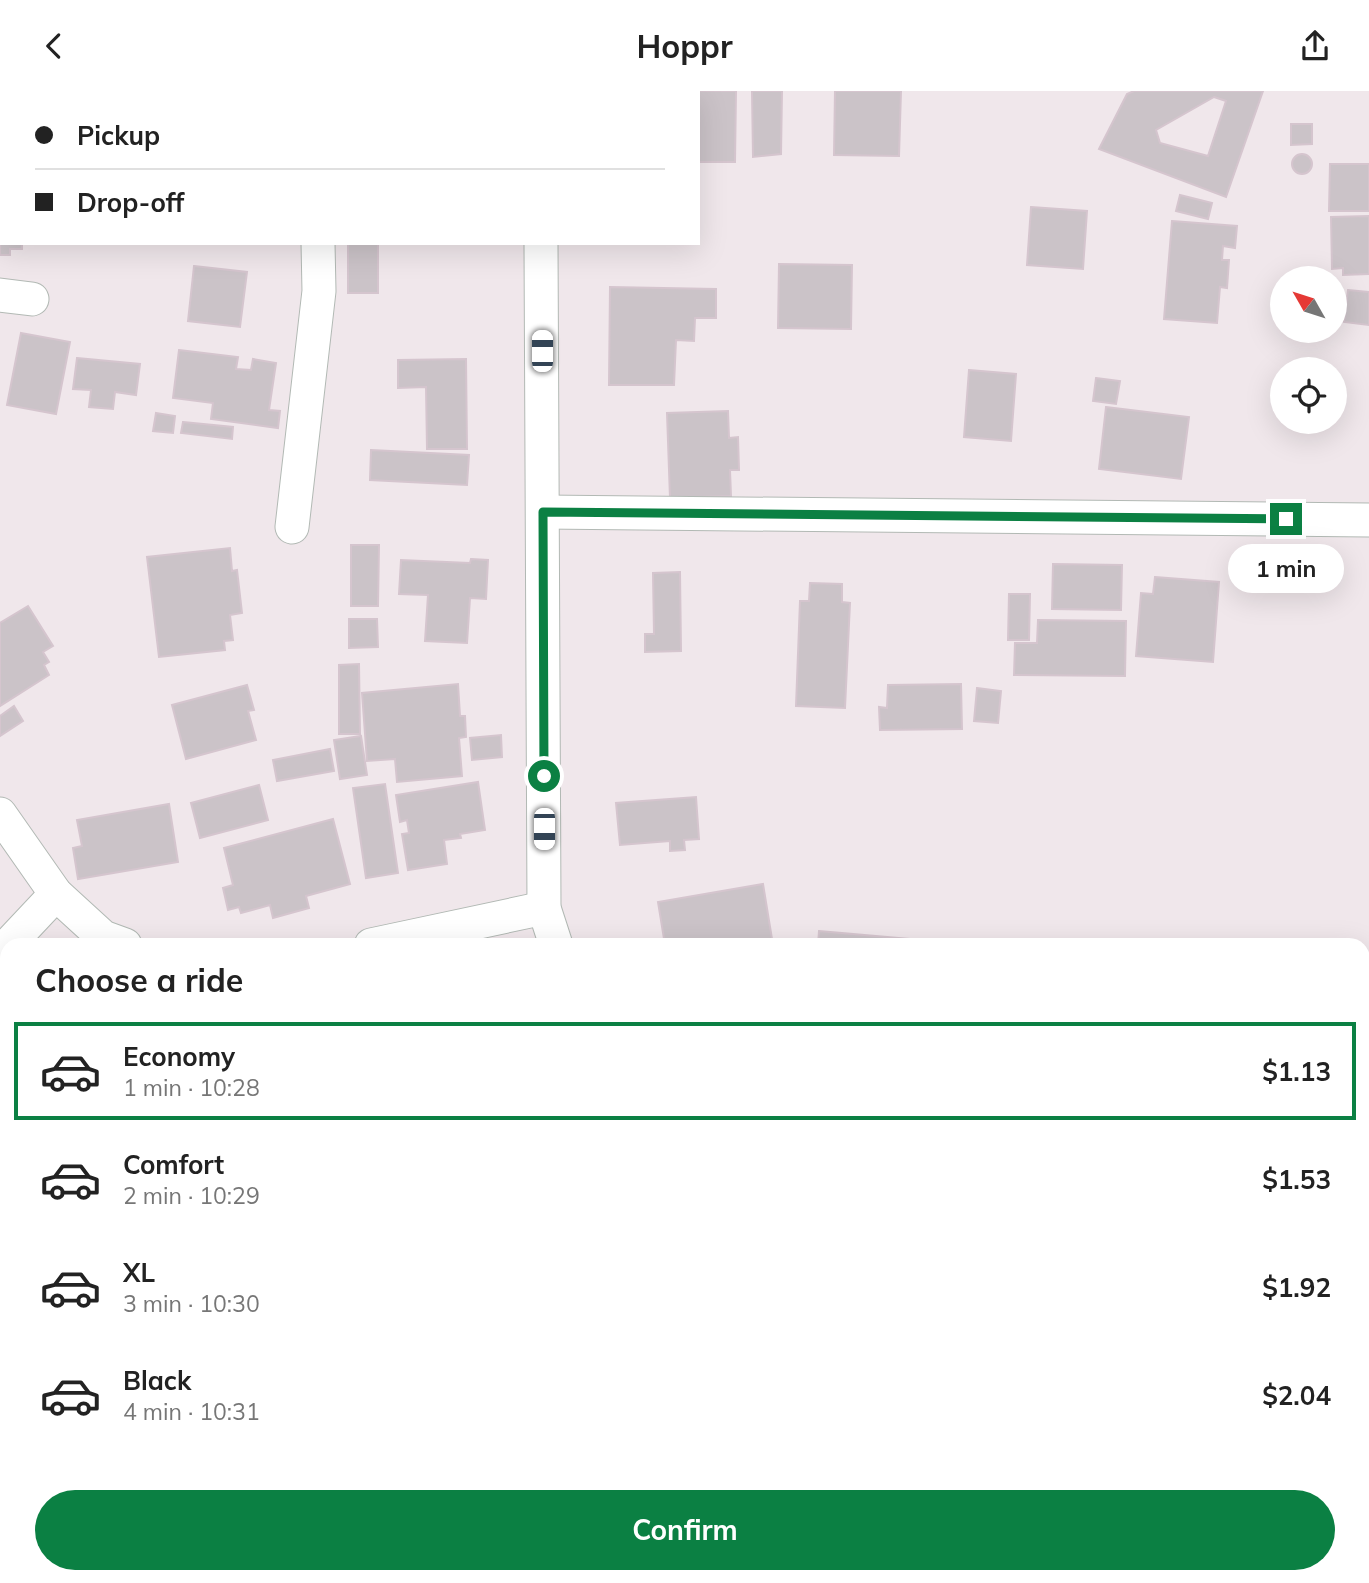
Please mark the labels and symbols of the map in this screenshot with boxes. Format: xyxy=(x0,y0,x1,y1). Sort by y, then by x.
north arrow xyxy=(1270,266,1348,343)
car xyxy=(532,330,553,372)
route end xyxy=(1270,503,1302,535)
callout: 1 min xyxy=(1228,543,1344,593)
route start xyxy=(528,760,560,792)
car xyxy=(534,808,555,850)

